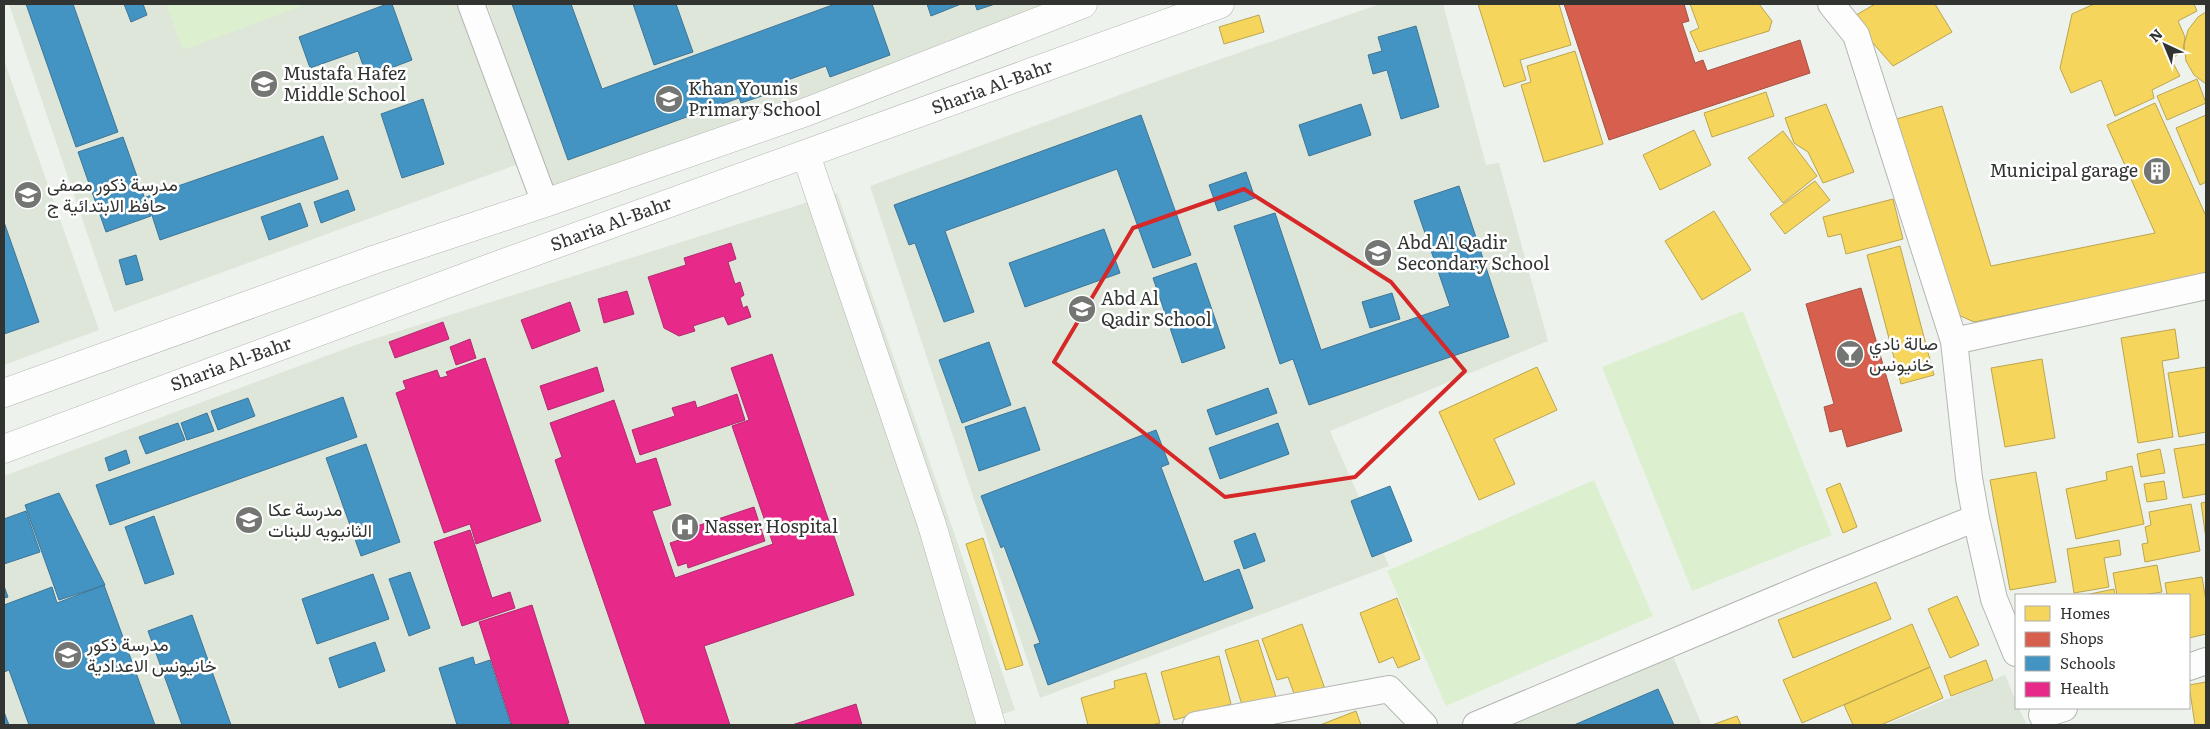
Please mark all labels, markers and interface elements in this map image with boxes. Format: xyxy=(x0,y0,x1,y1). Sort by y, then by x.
north arrow xyxy=(2140,20,2190,70)
text: N xyxy=(2144,23,2167,46)
street label: Sharia Al-Bahr xyxy=(927,51,1056,120)
place label: Mustafa Hafez Middle School xyxy=(283,59,406,107)
school or university icon: Mustafa Hafez Middle School xyxy=(249,69,279,99)
place label: Khan Younis Primary School xyxy=(688,74,821,122)
school or university icon: Khan Younis Primary School xyxy=(654,84,684,114)
place label: Municipal garage xyxy=(1989,156,2138,183)
building icon: Municipal garage xyxy=(2142,156,2172,186)
place label: مدرسة ذكور مصفى حافظ الابتدائية ج xyxy=(47,170,178,218)
school or university icon: مدرسة ذكور مصفى حافظ الابتدائية ج xyxy=(13,180,43,210)
street label: Sharia Al-Bahr xyxy=(546,188,675,257)
place label: Abd Al Qadir Secondary School xyxy=(1397,228,1549,276)
school or university icon: Abd Al Qadir Secondary School xyxy=(1363,238,1393,268)
place label: Abd Al Qadir School xyxy=(1101,284,1212,332)
school or university icon: Abd Al Qadir School xyxy=(1067,294,1097,324)
street label: Sharia Al-Bahr xyxy=(166,328,295,397)
place label: صالة نادي خانيونس xyxy=(1869,329,1938,377)
bar icon: صالة نادي خانيونس xyxy=(1835,339,1865,369)
place label: مدرسة عكا الثانيويه للبنات xyxy=(268,495,372,543)
school or university icon: مدرسة عكا الثانيويه للبنات xyxy=(234,505,264,535)
hospital icon: Nasser Hospital xyxy=(670,512,700,542)
place label: Nasser Hospital xyxy=(704,512,838,539)
legend xyxy=(2015,594,2190,709)
text: Homes xyxy=(2060,601,2110,624)
text: Shops xyxy=(2060,626,2103,649)
place label: مدرسة ذكور خانيونس الاعدادية xyxy=(86,630,217,678)
school or university icon: مدرسة ذكور خانيونس الاعدادية xyxy=(53,640,83,670)
text: Schools xyxy=(2060,651,2116,674)
text: Health xyxy=(2060,676,2109,699)

